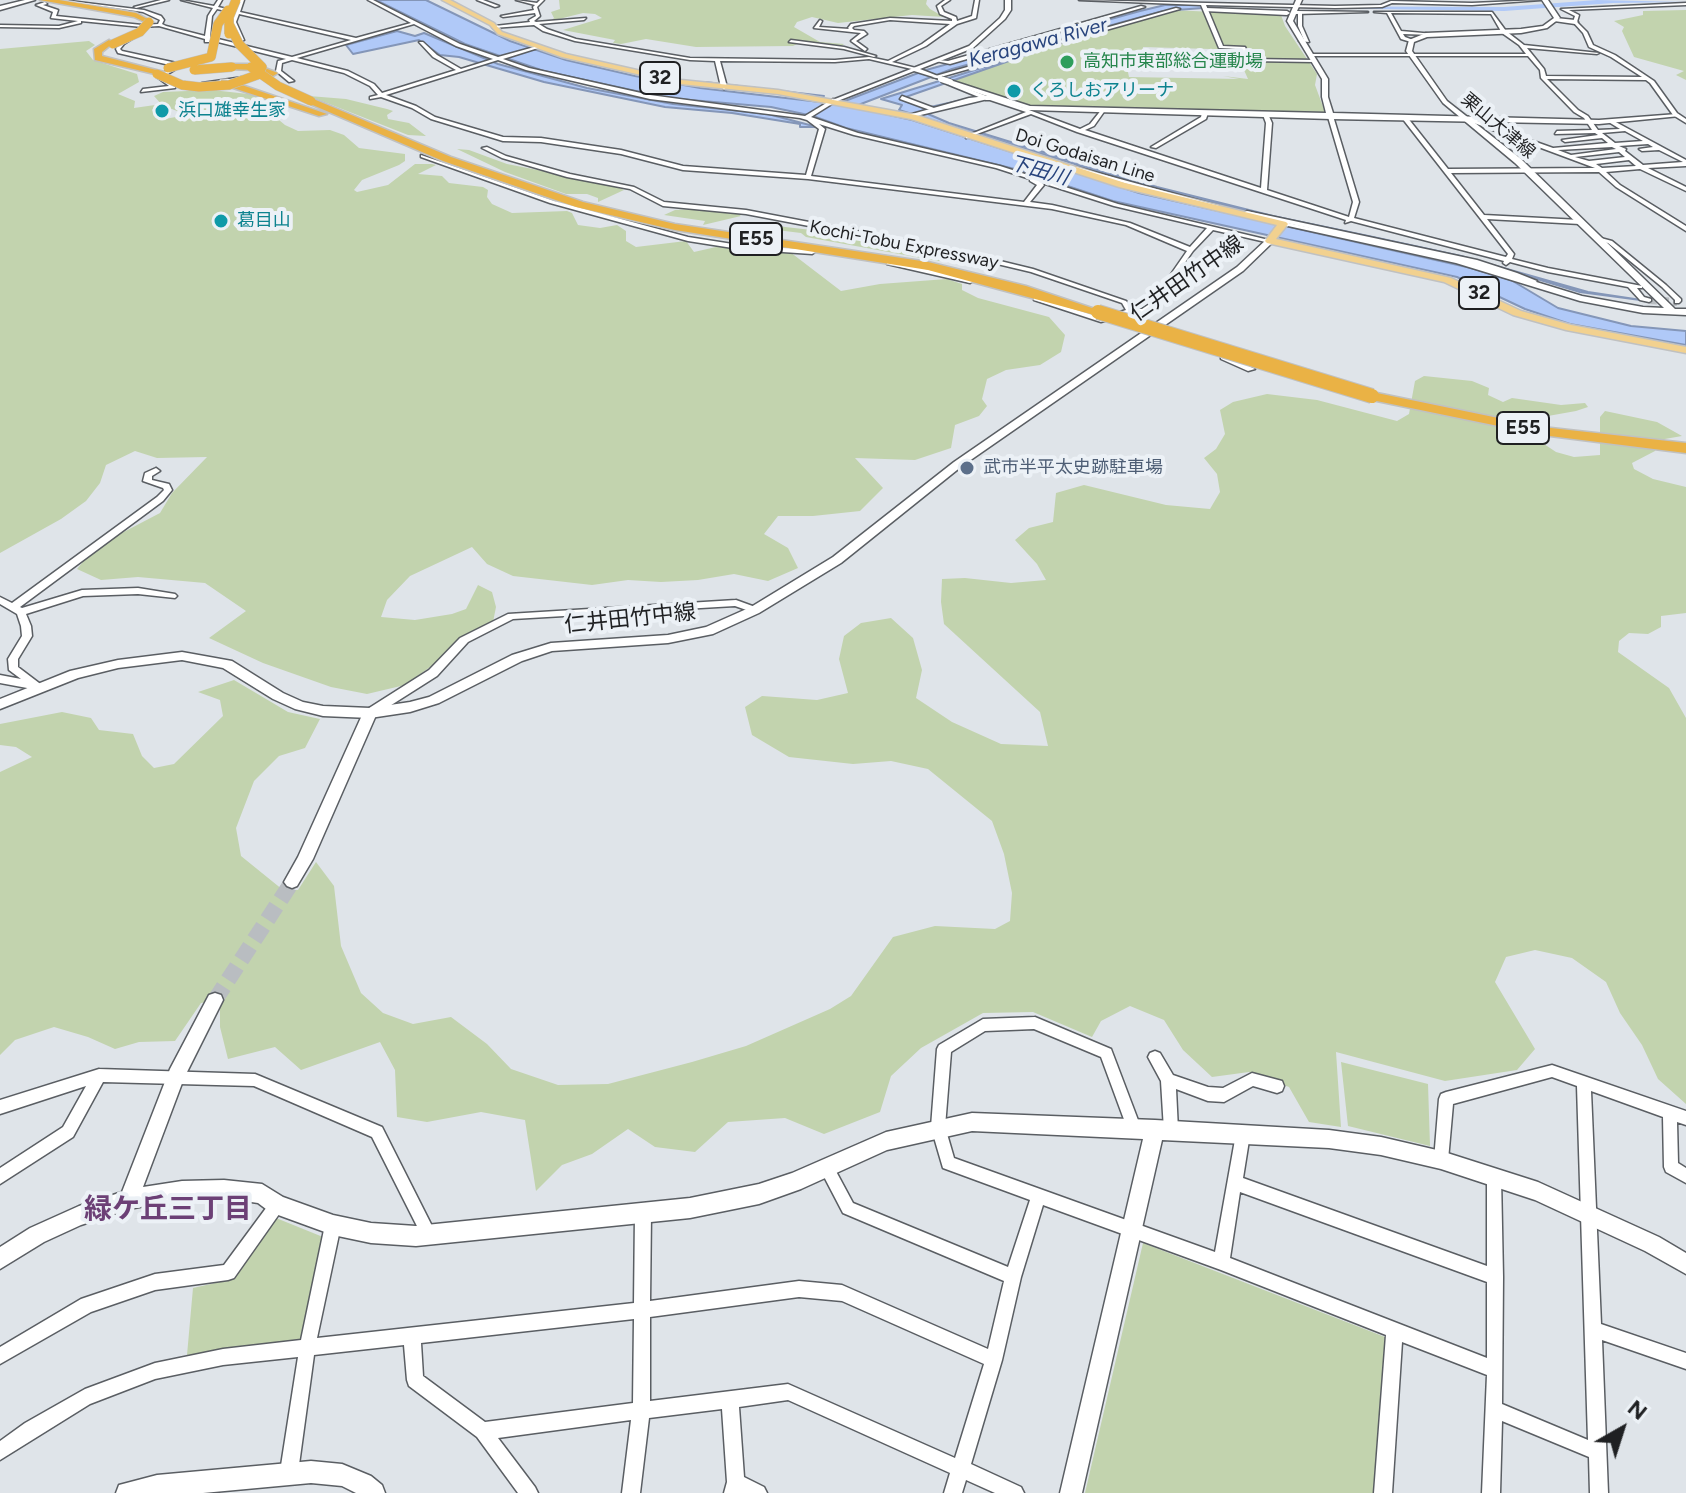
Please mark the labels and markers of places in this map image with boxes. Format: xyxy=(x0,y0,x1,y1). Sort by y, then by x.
place label: 高知市東部総合運動場 xyxy=(1083,51,1263,73)
marker: 高知市東部総合運動場 xyxy=(1058,53,1076,71)
place label: くろしおアリーナ xyxy=(1030,80,1174,102)
marker: くろしおアリーナ xyxy=(1005,82,1023,100)
place label: 浜口雄幸生家 xyxy=(178,100,286,122)
marker: 浜口雄幸生家 xyxy=(153,102,171,120)
place label: 葛目山 xyxy=(237,210,291,232)
marker: 葛目山 xyxy=(212,212,230,230)
place label: 武市半平太史跡駐車場 xyxy=(983,457,1163,479)
marker: 武市半平太史跡駐車場 xyxy=(958,459,976,477)

